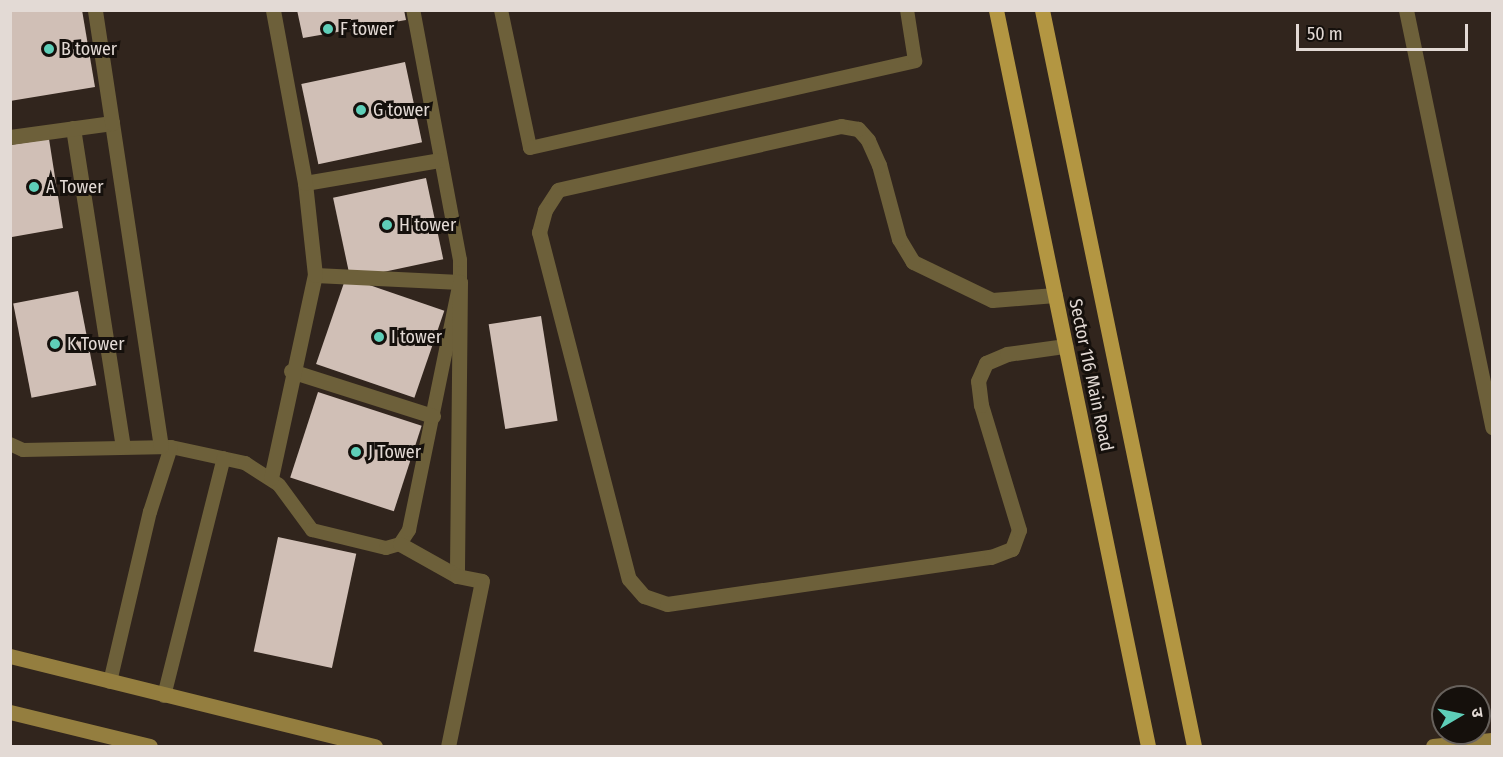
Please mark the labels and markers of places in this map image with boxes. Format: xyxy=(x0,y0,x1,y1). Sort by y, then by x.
place label: F tower xyxy=(340,18,394,40)
marker: F tower xyxy=(321,22,335,36)
place label: B tower xyxy=(61,38,117,60)
marker: B tower xyxy=(42,42,56,56)
place label: G tower xyxy=(373,99,430,121)
marker: G tower xyxy=(354,103,368,117)
place label: A Tower xyxy=(46,176,103,198)
marker: A Tower xyxy=(27,180,41,194)
place label: H tower xyxy=(399,214,456,236)
marker: H tower xyxy=(380,218,394,232)
place label: I tower xyxy=(391,326,442,348)
marker: I tower xyxy=(372,330,386,344)
place label: K Tower xyxy=(67,333,125,355)
marker: K Tower xyxy=(48,337,62,351)
place label: J Tower xyxy=(368,441,421,463)
marker: J Tower xyxy=(349,445,363,459)

